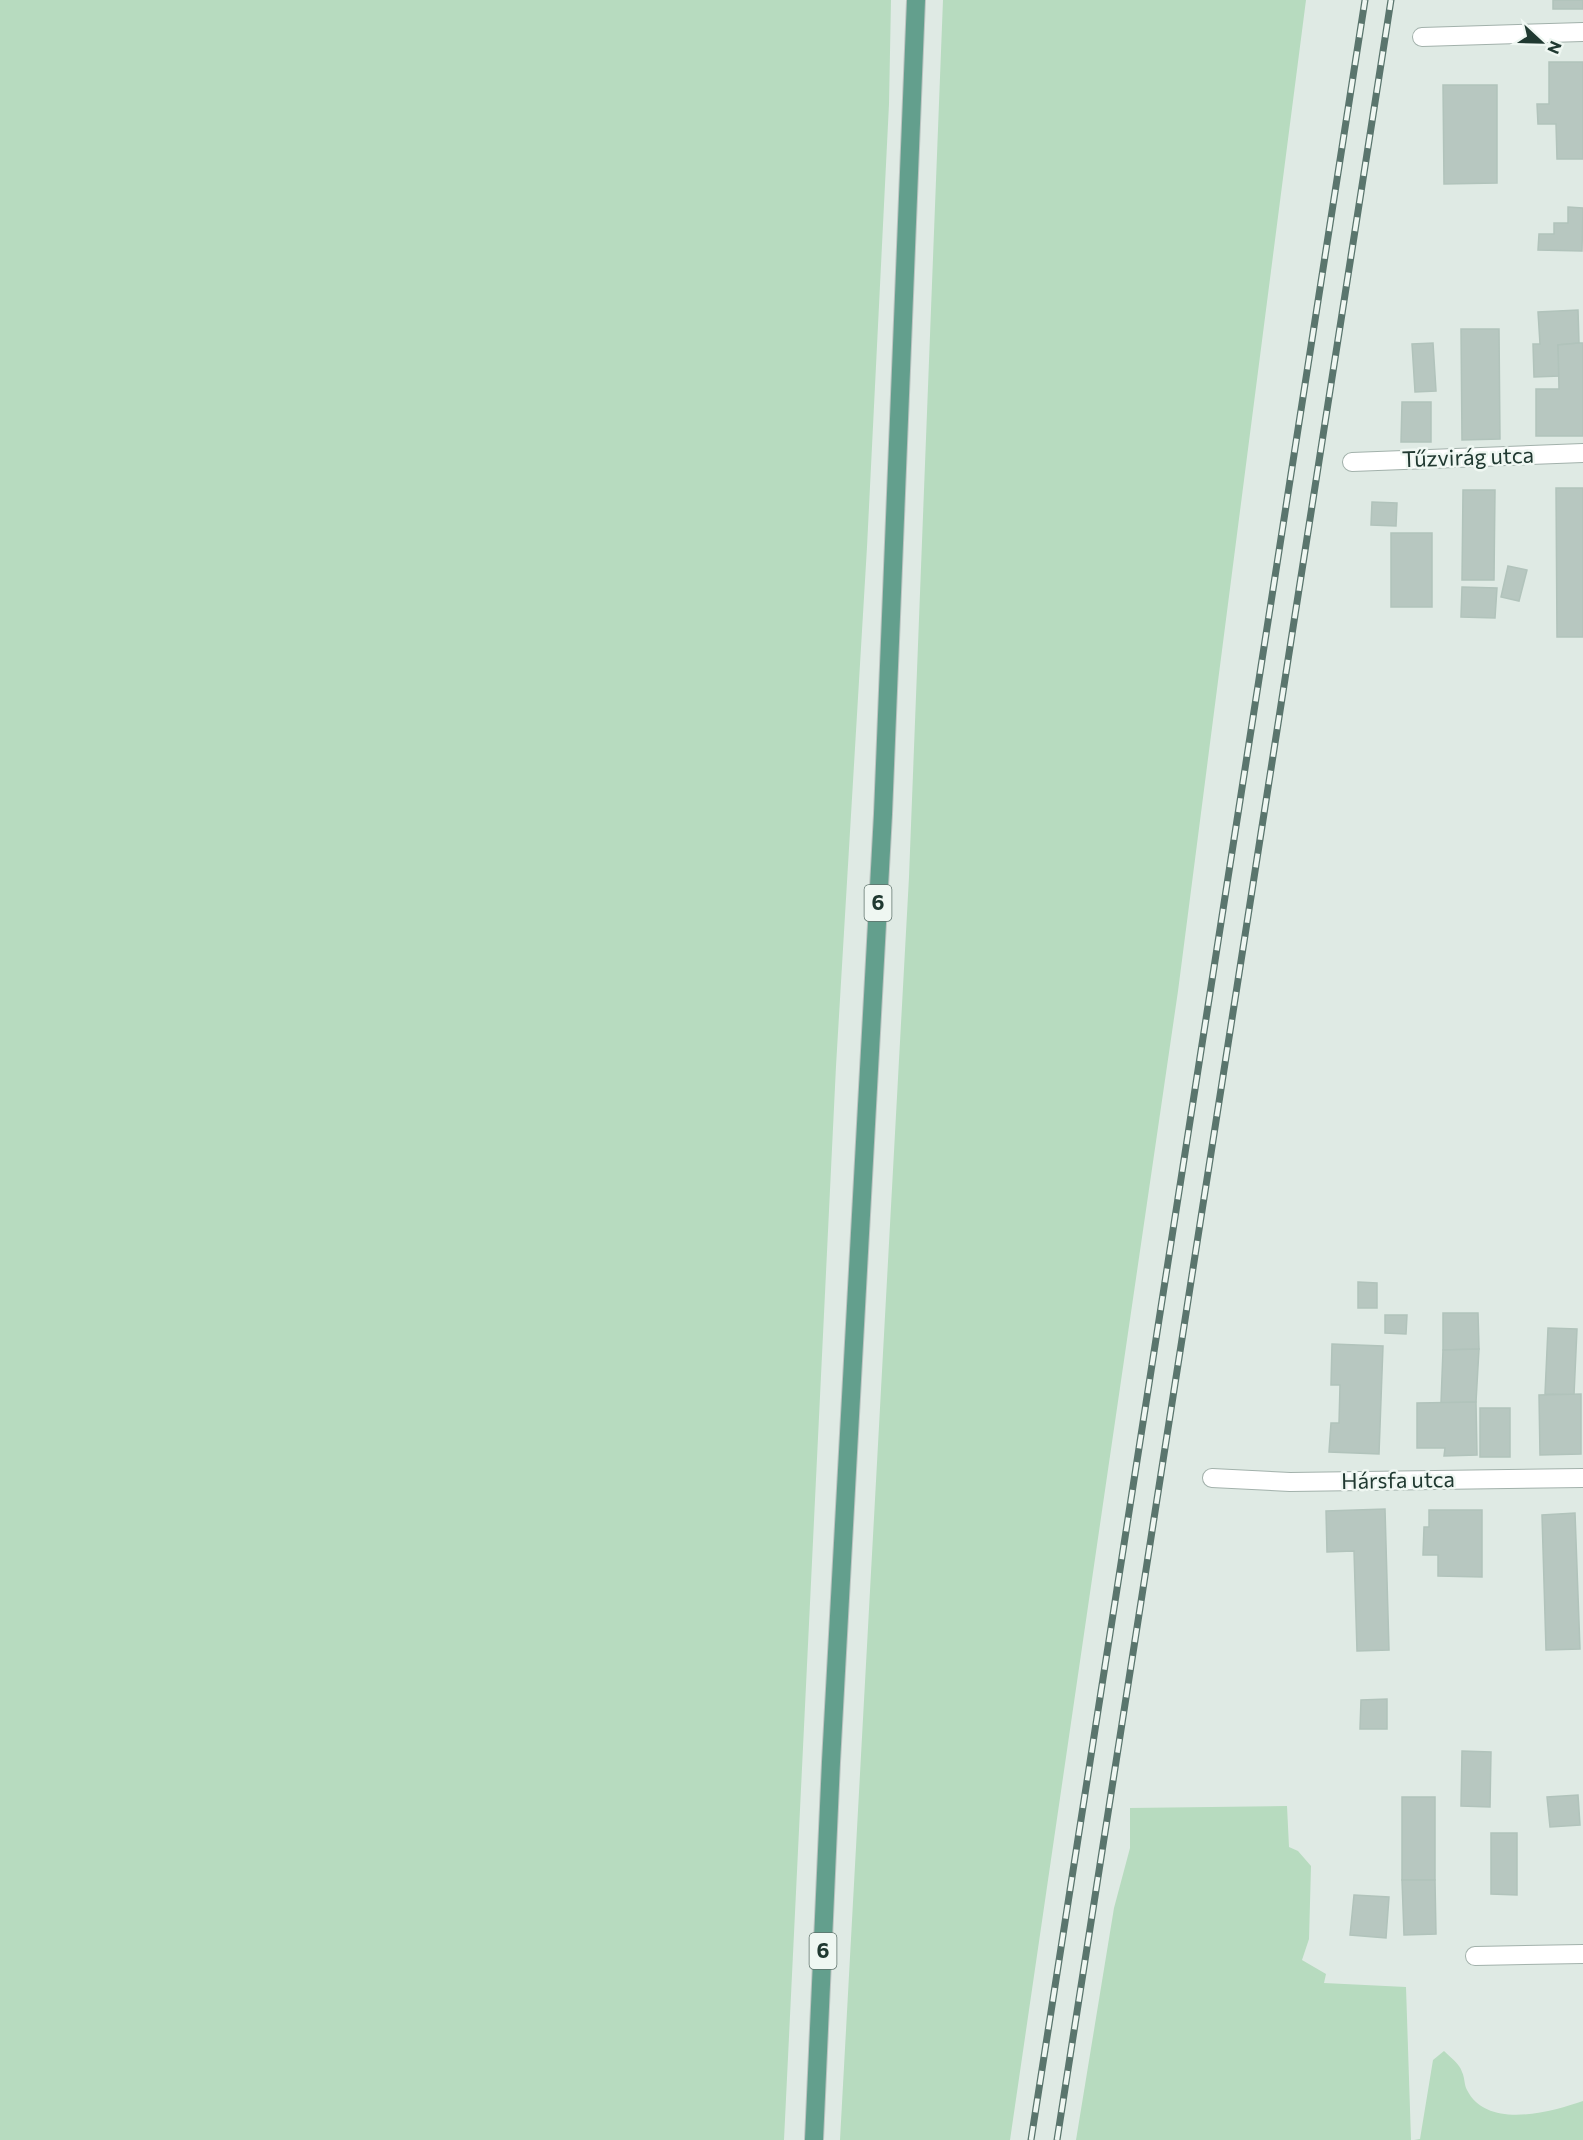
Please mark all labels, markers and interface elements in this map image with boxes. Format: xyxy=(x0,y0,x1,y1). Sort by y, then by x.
north arrow xyxy=(1511,12,1571,72)
text: N xyxy=(1544,39,1566,57)
street label: Tűzvirág utca xyxy=(1402,441,1534,472)
road number: 6 xyxy=(864,885,892,921)
street label: Hársfa utca xyxy=(1341,1465,1455,1494)
road number: 6 xyxy=(810,1933,836,1969)

